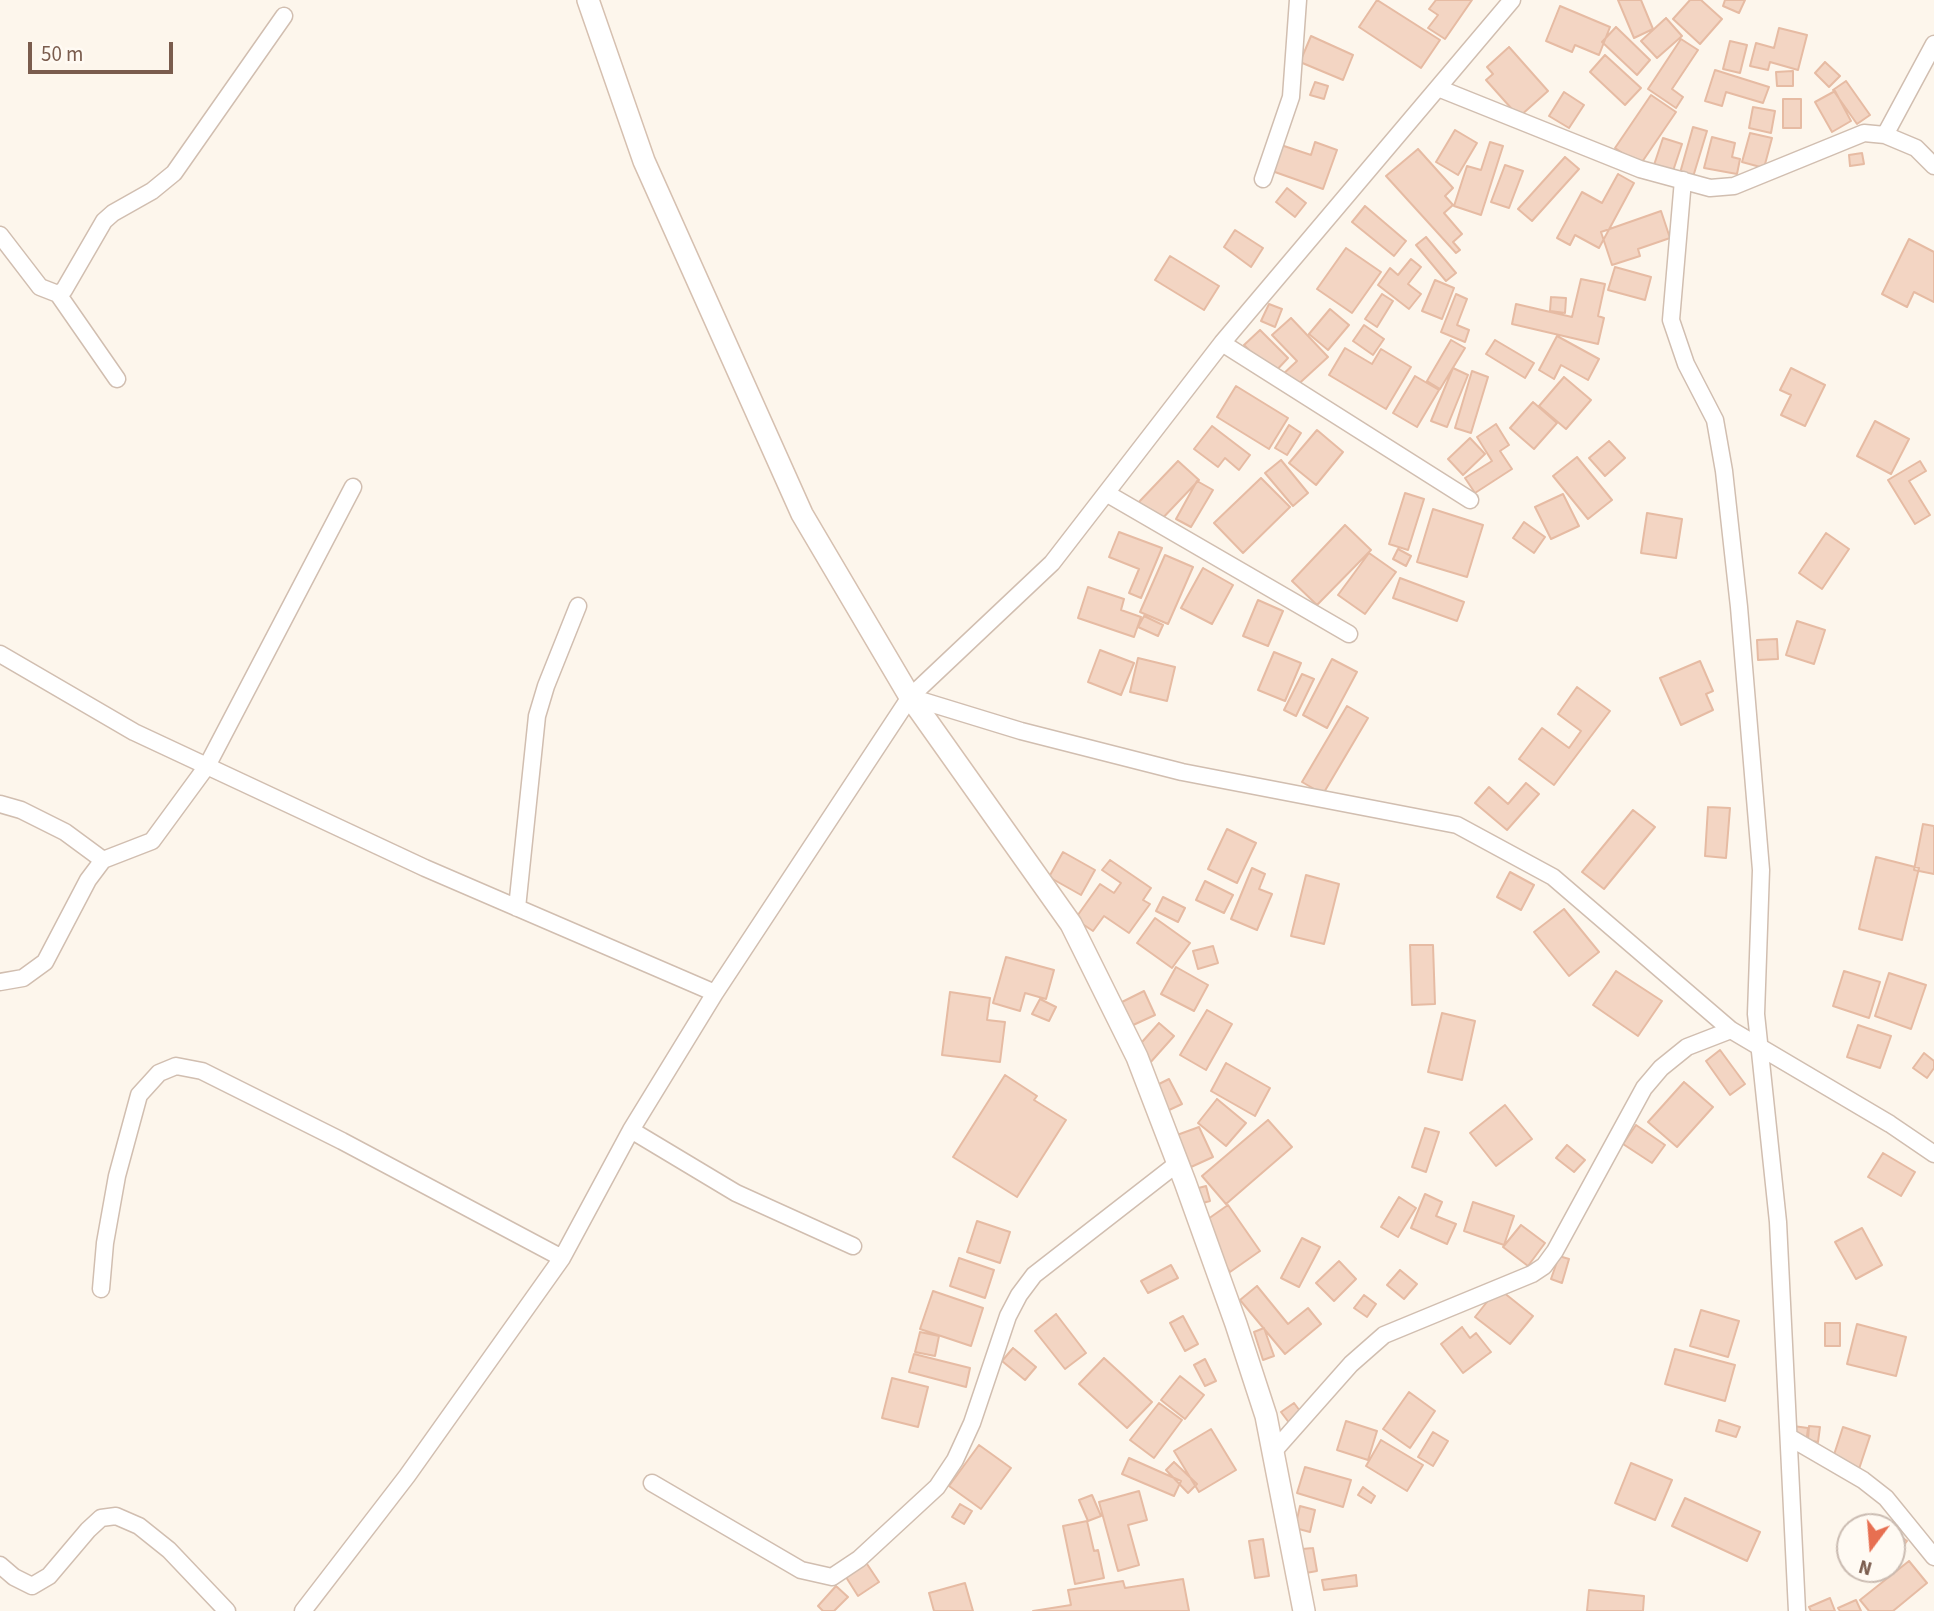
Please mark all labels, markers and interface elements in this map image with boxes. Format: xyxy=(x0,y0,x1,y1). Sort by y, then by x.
scale bar xyxy=(32,28,177,72)
text: 50 m xyxy=(41,39,83,69)
north arrow xyxy=(1836,1513,1906,1583)
text: N xyxy=(1856,1552,1875,1581)

